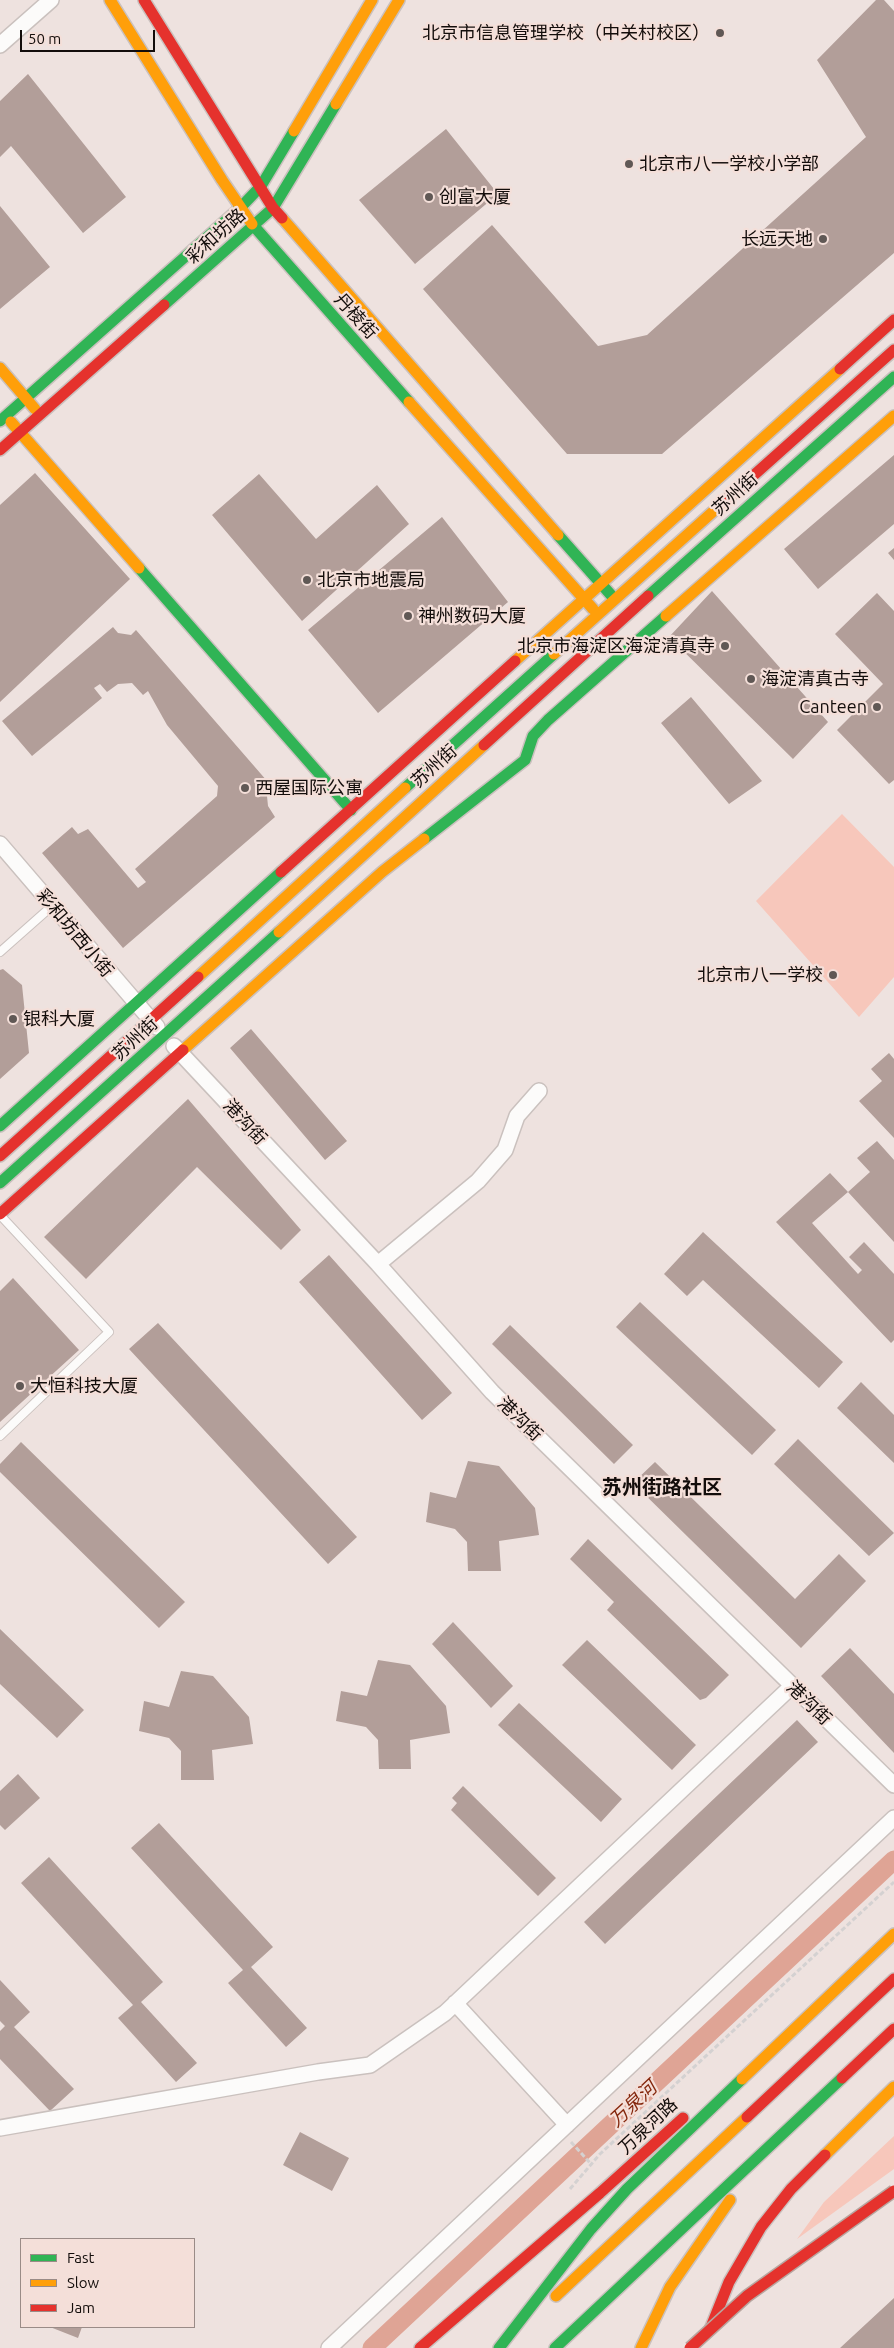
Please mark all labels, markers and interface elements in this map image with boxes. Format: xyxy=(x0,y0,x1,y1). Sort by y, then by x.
scale bar xyxy=(22,20,158,52)
place label: 北京市信息管理学校（中关村校区） xyxy=(422,22,710,44)
marker: 北京市信息管理学校（中关村校区） xyxy=(714,27,726,39)
text: 50 m xyxy=(28,30,61,47)
place label: 北京市八一学校小学部 xyxy=(639,153,819,175)
marker: 北京市八一学校小学部 xyxy=(623,158,635,170)
place label: 创富大厦 xyxy=(439,186,511,208)
marker: 创富大厦 xyxy=(423,191,435,203)
street label: 彩和坊路 xyxy=(182,204,250,268)
place label: 长远天地 xyxy=(741,228,813,250)
marker: 长远天地 xyxy=(817,233,829,245)
street label: 丹棱街 xyxy=(330,289,382,343)
street label: 苏州街 xyxy=(708,468,762,520)
place label: 北京市地震局 xyxy=(317,569,425,591)
marker: 北京市地震局 xyxy=(301,574,313,586)
place label: 神州数码大厦 xyxy=(418,605,526,627)
marker: 神州数码大厦 xyxy=(402,610,414,622)
place label: 北京市海淀区海淀清真寺 xyxy=(517,635,715,657)
marker: 北京市海淀区海淀清真寺 xyxy=(719,640,731,652)
place label: 海淀清真古寺 xyxy=(761,668,869,690)
marker: 海淀清真古寺 xyxy=(745,673,757,685)
place label: Canteen xyxy=(799,696,867,718)
marker: Canteen xyxy=(871,701,883,713)
street label: 苏州街 xyxy=(407,740,461,792)
place label: 西屋国际公寓 xyxy=(255,777,363,799)
marker: 西屋国际公寓 xyxy=(239,782,251,794)
street label: 彩和坊西小街 xyxy=(32,885,118,981)
place label: 北京市八一学校 xyxy=(697,964,823,986)
marker: 北京市八一学校 xyxy=(827,969,839,981)
place label: 银科大厦 xyxy=(23,1008,95,1030)
marker: 银科大厦 xyxy=(7,1013,19,1025)
street label: 苏州街 xyxy=(108,1013,162,1065)
street label: 港沟街 xyxy=(219,1095,271,1149)
place label: 大恒科技大厦 xyxy=(30,1375,138,1397)
marker: 大恒科技大厦 xyxy=(14,1380,26,1392)
street label: 港沟街 xyxy=(493,1392,547,1446)
district label: 苏州街路社区 xyxy=(602,1475,722,1499)
street label: 港沟街 xyxy=(782,1676,836,1730)
water label: 万泉河 xyxy=(604,2076,662,2132)
street label: 万泉河路 xyxy=(614,2094,682,2158)
legend xyxy=(20,2238,195,2328)
text: Fast xyxy=(67,2249,94,2266)
text: Slow xyxy=(67,2274,99,2291)
text: Jam xyxy=(67,2299,95,2316)

